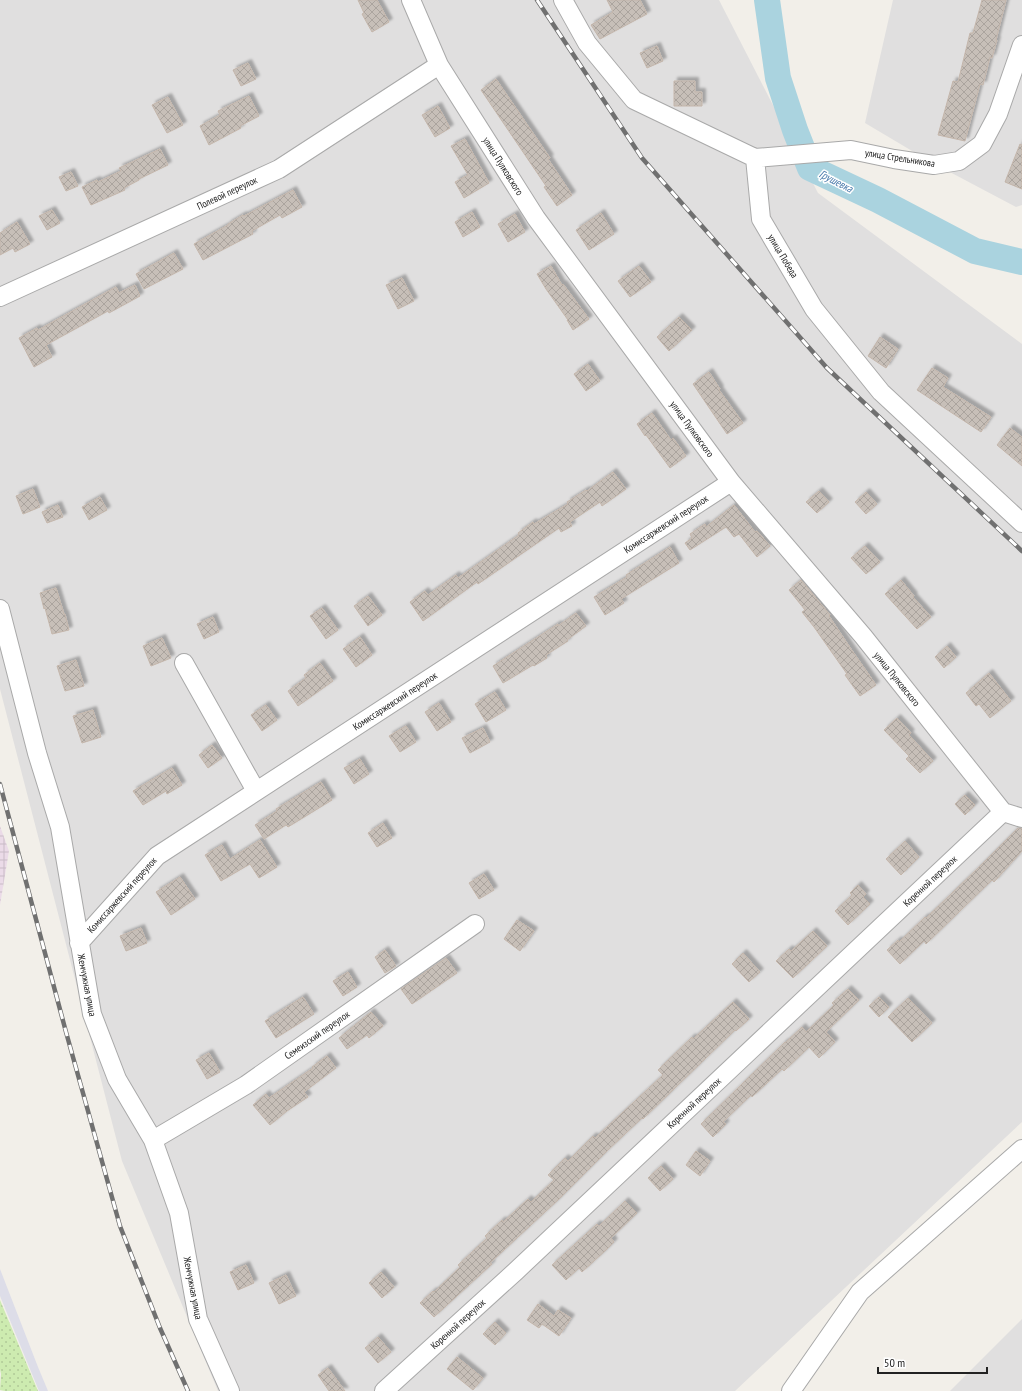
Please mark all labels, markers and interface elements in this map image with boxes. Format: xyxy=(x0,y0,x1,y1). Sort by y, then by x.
street label: улица Пулковского xyxy=(480,134,526,198)
street label: улица Стрельникова xyxy=(864,146,936,170)
water label: Грушевка xyxy=(817,167,856,196)
street label: Полевой переулок xyxy=(195,173,259,213)
street label: улица Победа xyxy=(765,232,801,280)
street label: улица Пулковского xyxy=(667,398,717,460)
street label: Комиссаржевский переулок xyxy=(621,492,711,556)
street label: улица Пулковского xyxy=(871,649,923,709)
street label: Комиссаржевский переулок xyxy=(350,669,440,733)
street label: Коренной переулок xyxy=(900,852,960,909)
street label: Комиссаржевский переулок xyxy=(84,854,160,936)
street label: Жемчужная улица xyxy=(74,952,99,1017)
street label: Семеизский переулок xyxy=(282,1008,352,1062)
street label: Коренной переулок xyxy=(664,1074,724,1131)
street label: Жемчужная улица xyxy=(180,1255,205,1320)
street label: Коренной переулок xyxy=(428,1296,488,1352)
scale bar xyxy=(878,1349,987,1375)
text: 50 m xyxy=(884,1355,905,1370)

